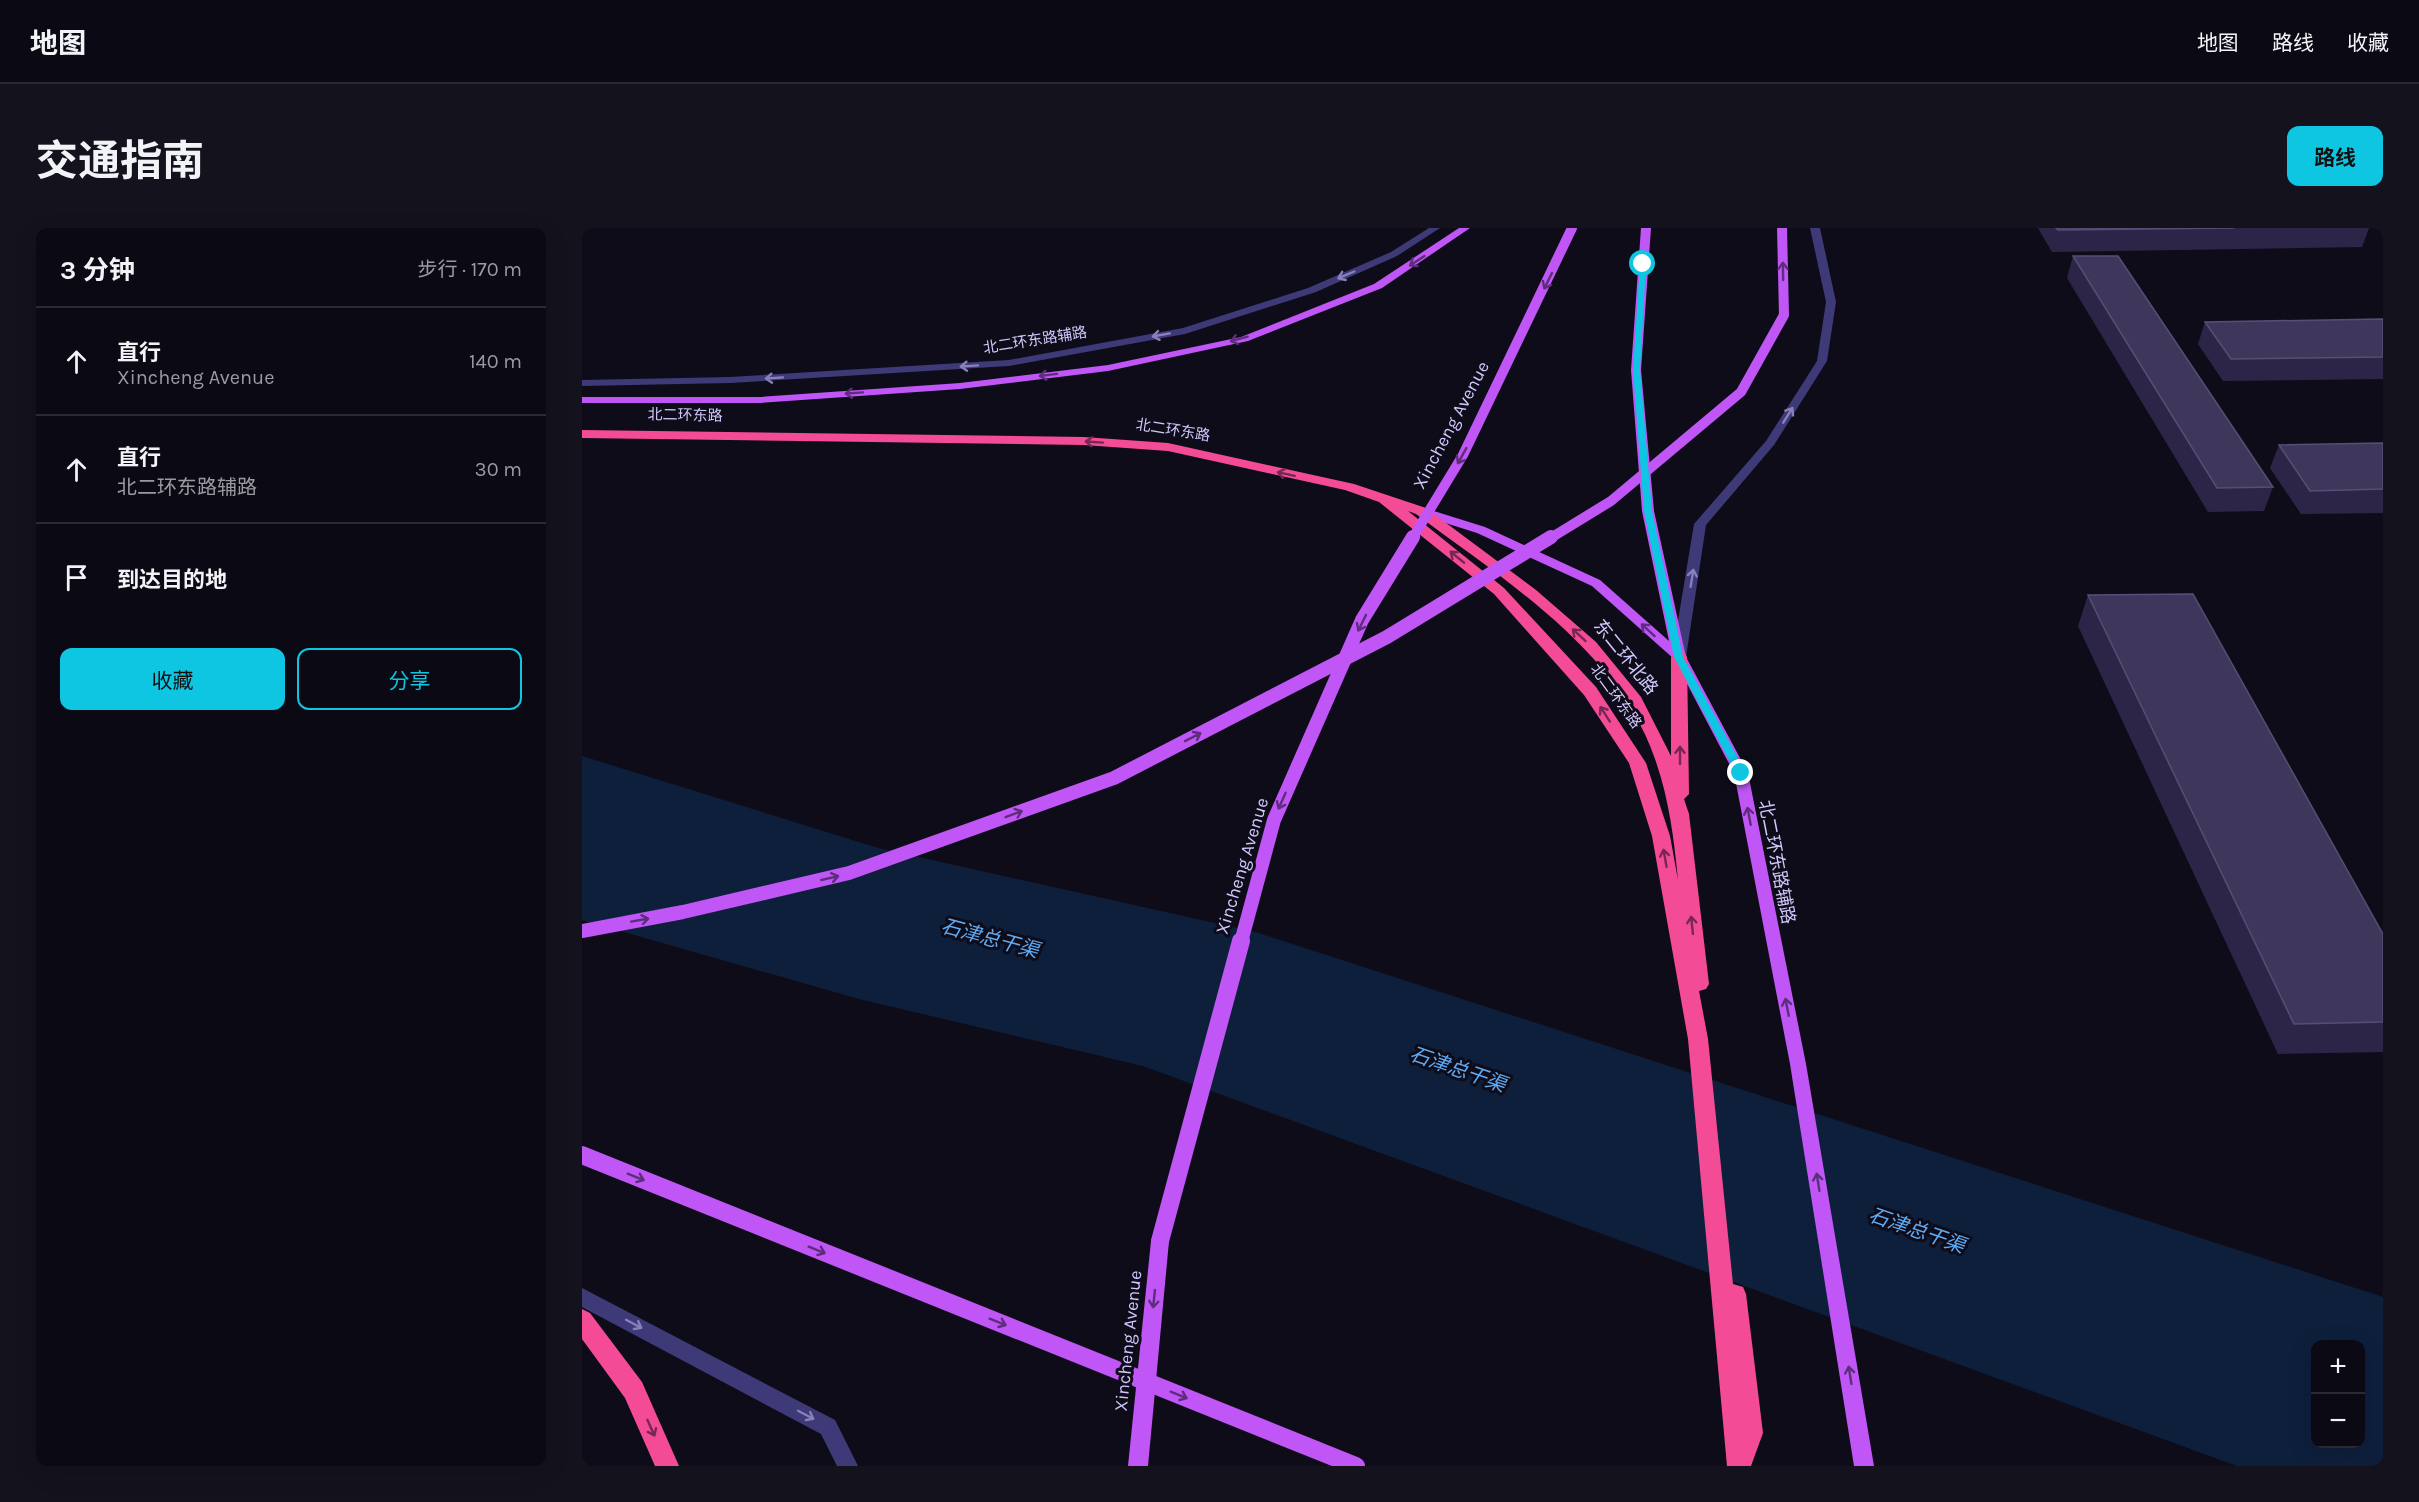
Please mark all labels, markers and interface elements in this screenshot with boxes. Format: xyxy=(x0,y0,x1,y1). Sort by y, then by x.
text: 地图 xyxy=(30,27,86,60)
text: 地图 xyxy=(2197,31,2239,55)
text: 路线 xyxy=(2272,31,2314,55)
text: 收藏 xyxy=(2347,31,2389,55)
button: 路线 xyxy=(2287,126,2383,186)
text: 交通指南 xyxy=(36,136,204,186)
route start xyxy=(1629,250,1655,276)
one-way arrow xyxy=(1408,254,1425,267)
text: 3 分钟 xyxy=(60,255,135,286)
text: 步行 · 170 m xyxy=(418,258,522,281)
one-way arrow xyxy=(1778,262,1789,282)
one-way arrow xyxy=(1337,270,1356,281)
one-way arrow xyxy=(1542,272,1554,290)
street label: 北二环东路辅路 xyxy=(982,323,1088,357)
one-way arrow xyxy=(1152,330,1171,341)
one-way arrow xyxy=(1230,334,1249,346)
text: 直行 xyxy=(117,340,161,366)
icon: ahead xyxy=(60,345,93,378)
text: 140 m xyxy=(469,350,522,373)
street label: Xincheng Avenue xyxy=(1408,357,1494,493)
one-way arrow xyxy=(959,360,979,371)
text: Xincheng Avenue xyxy=(117,366,274,389)
one-way arrow xyxy=(1038,370,1058,381)
one-way arrow xyxy=(764,372,784,383)
one-way arrow xyxy=(844,388,864,399)
street label: 北二环东路 xyxy=(647,405,723,425)
one-way arrow xyxy=(1782,407,1794,424)
street label: 北二环东路 xyxy=(1135,415,1211,445)
one-way arrow xyxy=(1085,436,1105,447)
text: 直行 xyxy=(117,445,161,471)
one-way arrow xyxy=(1456,447,1468,464)
icon: ahead xyxy=(60,453,93,486)
text: 30 m xyxy=(475,458,522,481)
one-way arrow xyxy=(1277,467,1296,479)
text: 北二环东路辅路 xyxy=(117,476,257,499)
one-way arrow xyxy=(1450,551,1466,564)
icon: arrive xyxy=(60,561,93,594)
text: 到达目的地 xyxy=(117,567,227,593)
one-way arrow xyxy=(1686,569,1697,588)
one-way arrow xyxy=(1355,614,1367,632)
street label: 东二环北路 xyxy=(1589,615,1663,699)
one-way arrow xyxy=(1641,623,1656,637)
one-way arrow xyxy=(1571,628,1586,642)
button: 收藏 xyxy=(60,648,285,710)
button: 分享 xyxy=(297,648,522,710)
street label: 北二环东路 xyxy=(1587,660,1645,732)
one-way arrow xyxy=(1599,706,1611,723)
one-way arrow xyxy=(1183,731,1201,742)
one-way arrow xyxy=(1674,746,1685,766)
route end xyxy=(1727,759,1753,785)
one-way arrow xyxy=(1276,792,1288,810)
street label: Xincheng Avenue xyxy=(1211,795,1273,937)
street label: 北二环东路辅路 xyxy=(1754,798,1800,926)
one-way arrow xyxy=(1743,806,1754,826)
one-way arrow xyxy=(1004,808,1023,819)
one-way arrow xyxy=(1659,848,1670,868)
one-way arrow xyxy=(820,872,839,883)
one-way arrow xyxy=(629,914,649,925)
water label: 石津总干渠 xyxy=(939,914,1044,963)
one-way arrow xyxy=(1686,916,1697,936)
one-way arrow xyxy=(1781,998,1792,1017)
water label: 石津总干渠 xyxy=(1407,1042,1512,1098)
one-way arrow xyxy=(627,1172,645,1183)
one-way arrow xyxy=(1812,1173,1823,1193)
water label: 石津总干渠 xyxy=(1866,1203,1971,1259)
one-way arrow xyxy=(808,1245,826,1256)
street label: Xincheng Avenue xyxy=(1110,1269,1146,1413)
one-way arrow xyxy=(1148,1289,1159,1308)
one-way arrow xyxy=(988,1317,1007,1328)
one-way arrow xyxy=(624,1319,642,1330)
map controls xyxy=(2311,1340,2365,1448)
button: + xyxy=(2311,1340,2365,1394)
one-way arrow xyxy=(1844,1365,1855,1385)
one-way arrow xyxy=(1169,1390,1188,1401)
button: − xyxy=(2311,1394,2365,1448)
one-way arrow xyxy=(797,1410,815,1421)
one-way arrow xyxy=(646,1418,657,1437)

